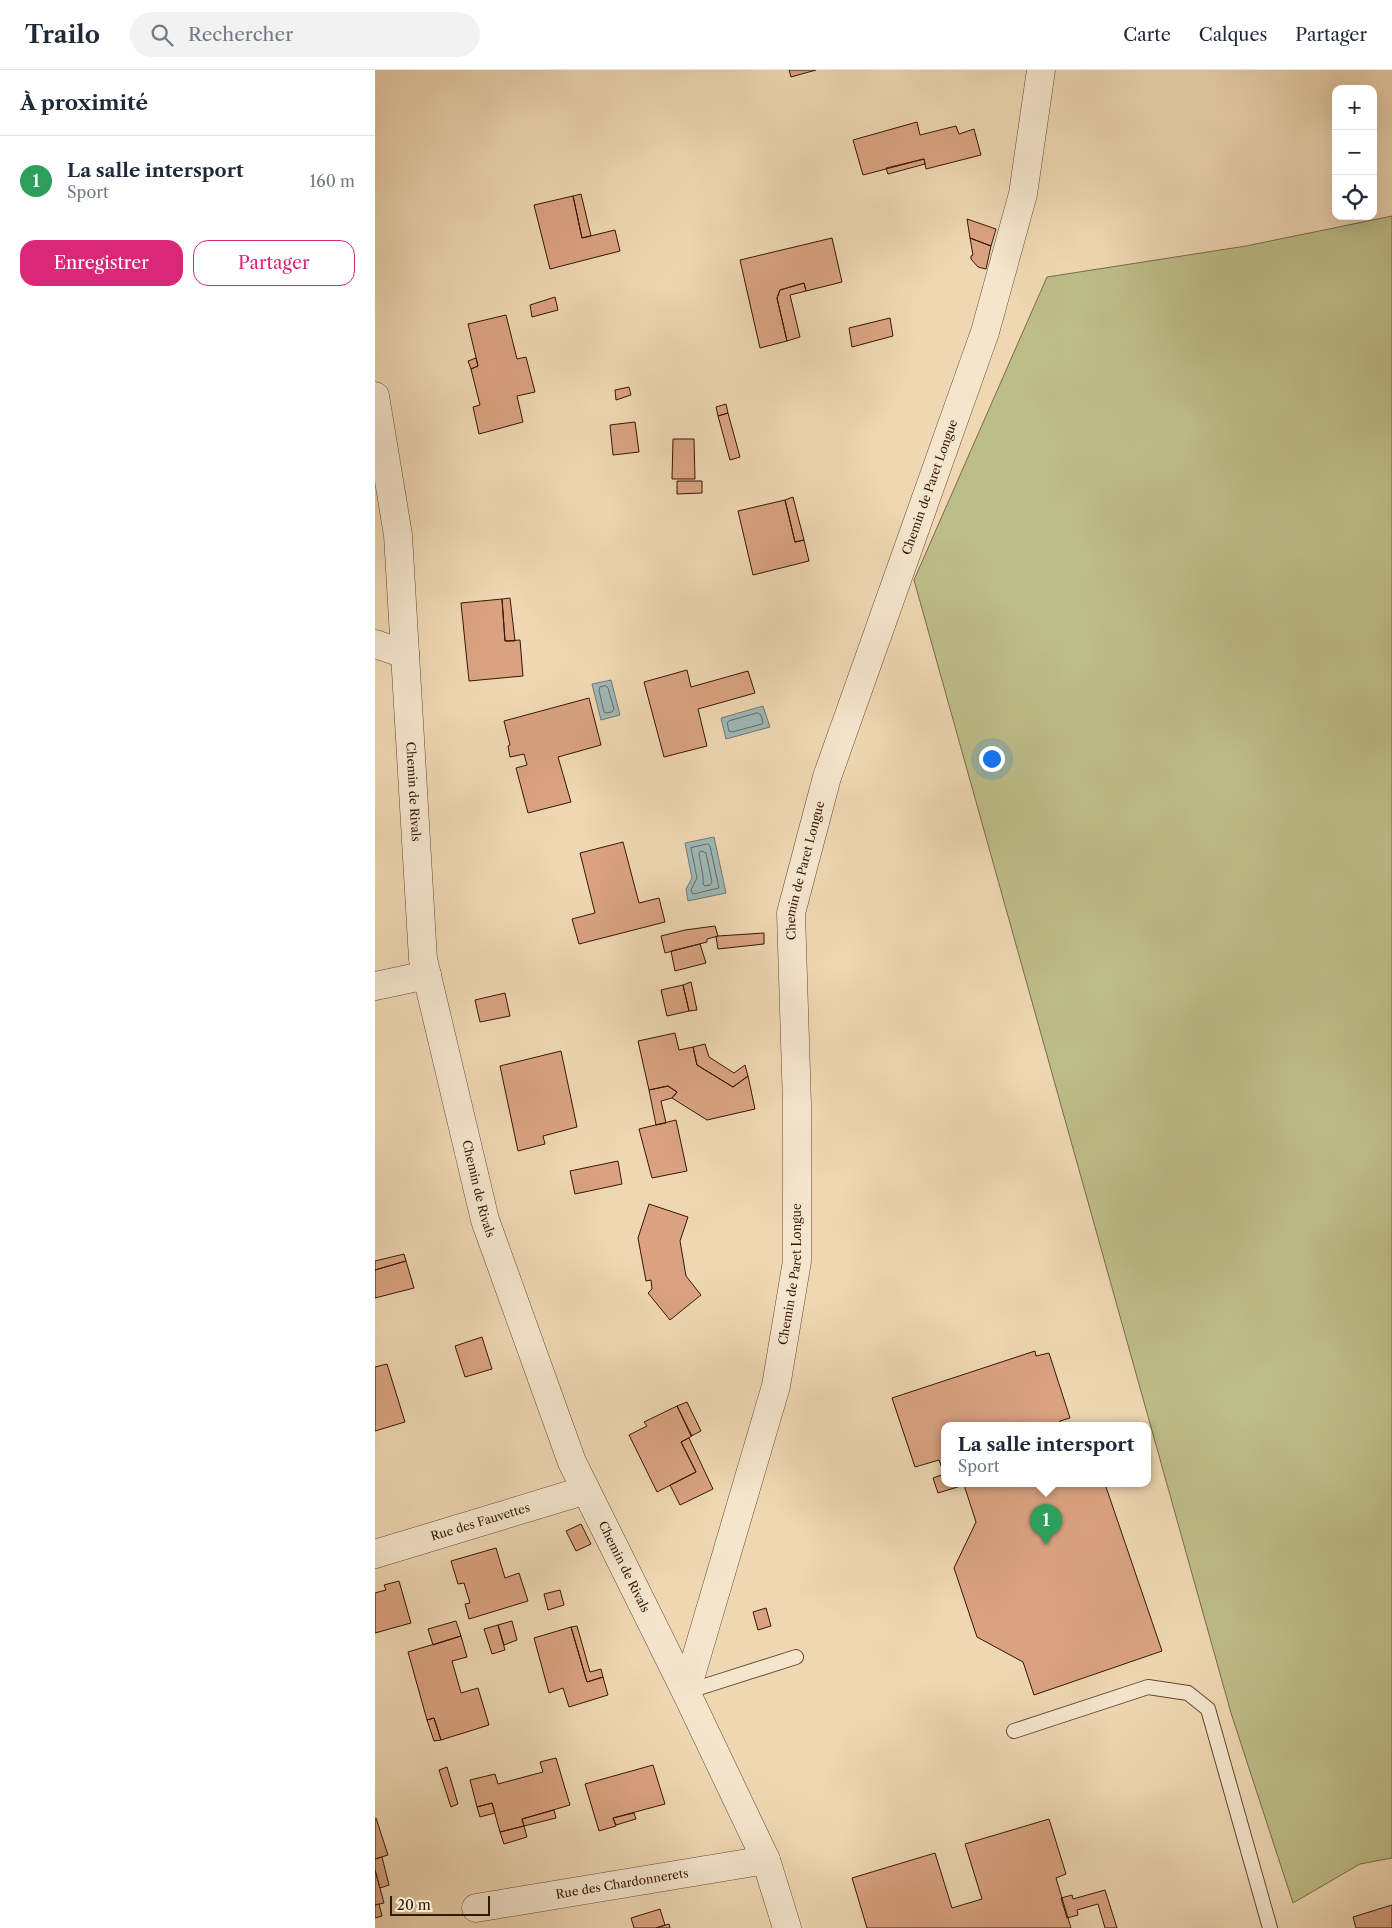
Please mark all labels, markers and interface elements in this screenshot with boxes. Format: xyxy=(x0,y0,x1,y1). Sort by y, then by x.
search box xyxy=(130,12,480,57)
text: Trailo xyxy=(25,20,100,49)
icon: search xyxy=(148,21,176,49)
text: Rechercher xyxy=(188,23,293,46)
text: Carte xyxy=(1123,24,1171,46)
text: Calques xyxy=(1199,24,1267,46)
text: Partager xyxy=(1295,24,1367,46)
map controls xyxy=(1332,85,1377,220)
button: + xyxy=(1332,85,1377,130)
text: À proximité xyxy=(20,90,148,115)
button: − xyxy=(1332,130,1377,175)
text: La salle intersport xyxy=(67,159,244,182)
text: 1 xyxy=(32,171,40,191)
text: 160 m xyxy=(310,171,355,191)
button: locate xyxy=(1332,175,1377,220)
text: Sport xyxy=(67,182,109,202)
button: Enregistrer xyxy=(20,240,183,286)
button: Partager xyxy=(193,240,355,286)
street label: Chemin de Paret Longue xyxy=(898,417,960,557)
street label: Chemin de Rivals xyxy=(403,741,424,842)
your location xyxy=(979,746,1005,772)
street label: Chemin de Paret Longue xyxy=(782,799,827,940)
street label: Chemin de Rivals xyxy=(459,1139,499,1239)
street label: Chemin de Paret Longue xyxy=(775,1203,804,1346)
popup xyxy=(941,1422,1151,1487)
text: La salle intersport xyxy=(958,1433,1134,1456)
text: Sport xyxy=(958,1456,999,1476)
street label: Rue des Fauvettes xyxy=(429,1499,532,1544)
pin: 1 xyxy=(1030,1504,1062,1545)
street label: Chemin de Rivals xyxy=(595,1518,653,1615)
street label: Rue des Chardonnerets xyxy=(555,1865,689,1902)
scale bar xyxy=(390,1893,490,1916)
text: 20 m xyxy=(397,1896,431,1914)

